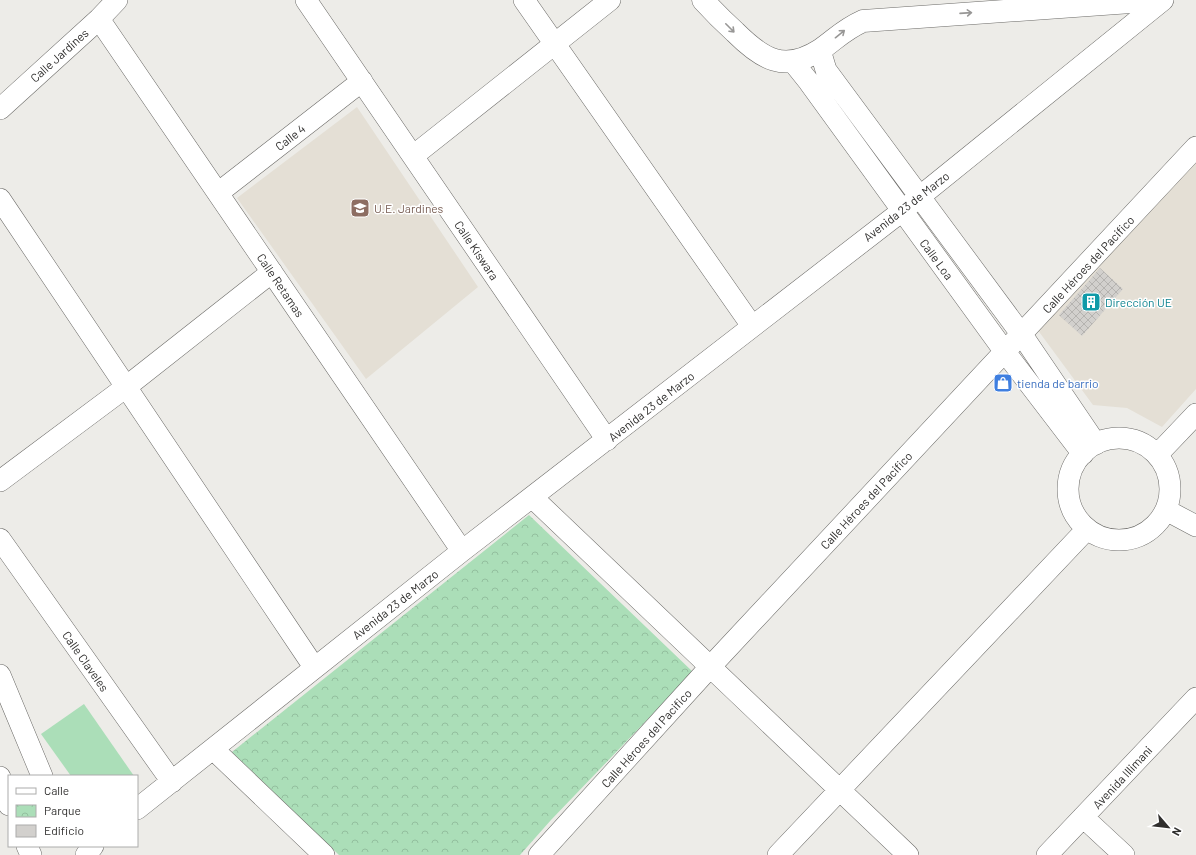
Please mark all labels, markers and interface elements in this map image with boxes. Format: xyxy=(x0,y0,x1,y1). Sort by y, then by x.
one-way arrow xyxy=(959,10,972,17)
one-way arrow xyxy=(725,23,735,33)
street label: Calle Jardines xyxy=(27,25,91,85)
one-way arrow xyxy=(834,29,845,38)
street label: Calle 4 xyxy=(272,121,308,153)
street label: Avenida 23 de Marzo xyxy=(860,168,952,244)
school or university icon: U.E. Jardines xyxy=(349,197,371,219)
place label: U.E. Jardines xyxy=(374,201,444,215)
street label: Calle Héroes del Pacifico xyxy=(1039,212,1137,316)
street label: Calle Kiswara xyxy=(452,218,502,282)
street label: Calle Loa xyxy=(917,236,957,282)
street label: Calle Retamas xyxy=(255,251,308,320)
building icon: Dirección UE xyxy=(1080,291,1102,313)
place label: Dirección UE xyxy=(1105,295,1172,309)
street label: Avenida 23 de Marzo xyxy=(605,368,697,444)
shop icon: tienda de barrio xyxy=(992,372,1014,394)
place label: tienda de barrio xyxy=(1017,376,1099,390)
street label: Calle Héroes del Pacifico xyxy=(817,448,915,552)
street label: Avenida 23 de Marzo xyxy=(349,566,441,642)
street label: Calle Claveles xyxy=(60,628,112,694)
street label: Calle Héroes del Pacifico xyxy=(598,686,694,790)
street label: Avenida Illimani xyxy=(1089,743,1155,811)
legend xyxy=(8,775,138,847)
text: Calle xyxy=(44,783,69,797)
text: Parque xyxy=(44,803,81,817)
north arrow xyxy=(1148,807,1188,847)
text: Edificio xyxy=(44,823,84,837)
text: N xyxy=(1170,826,1185,838)

